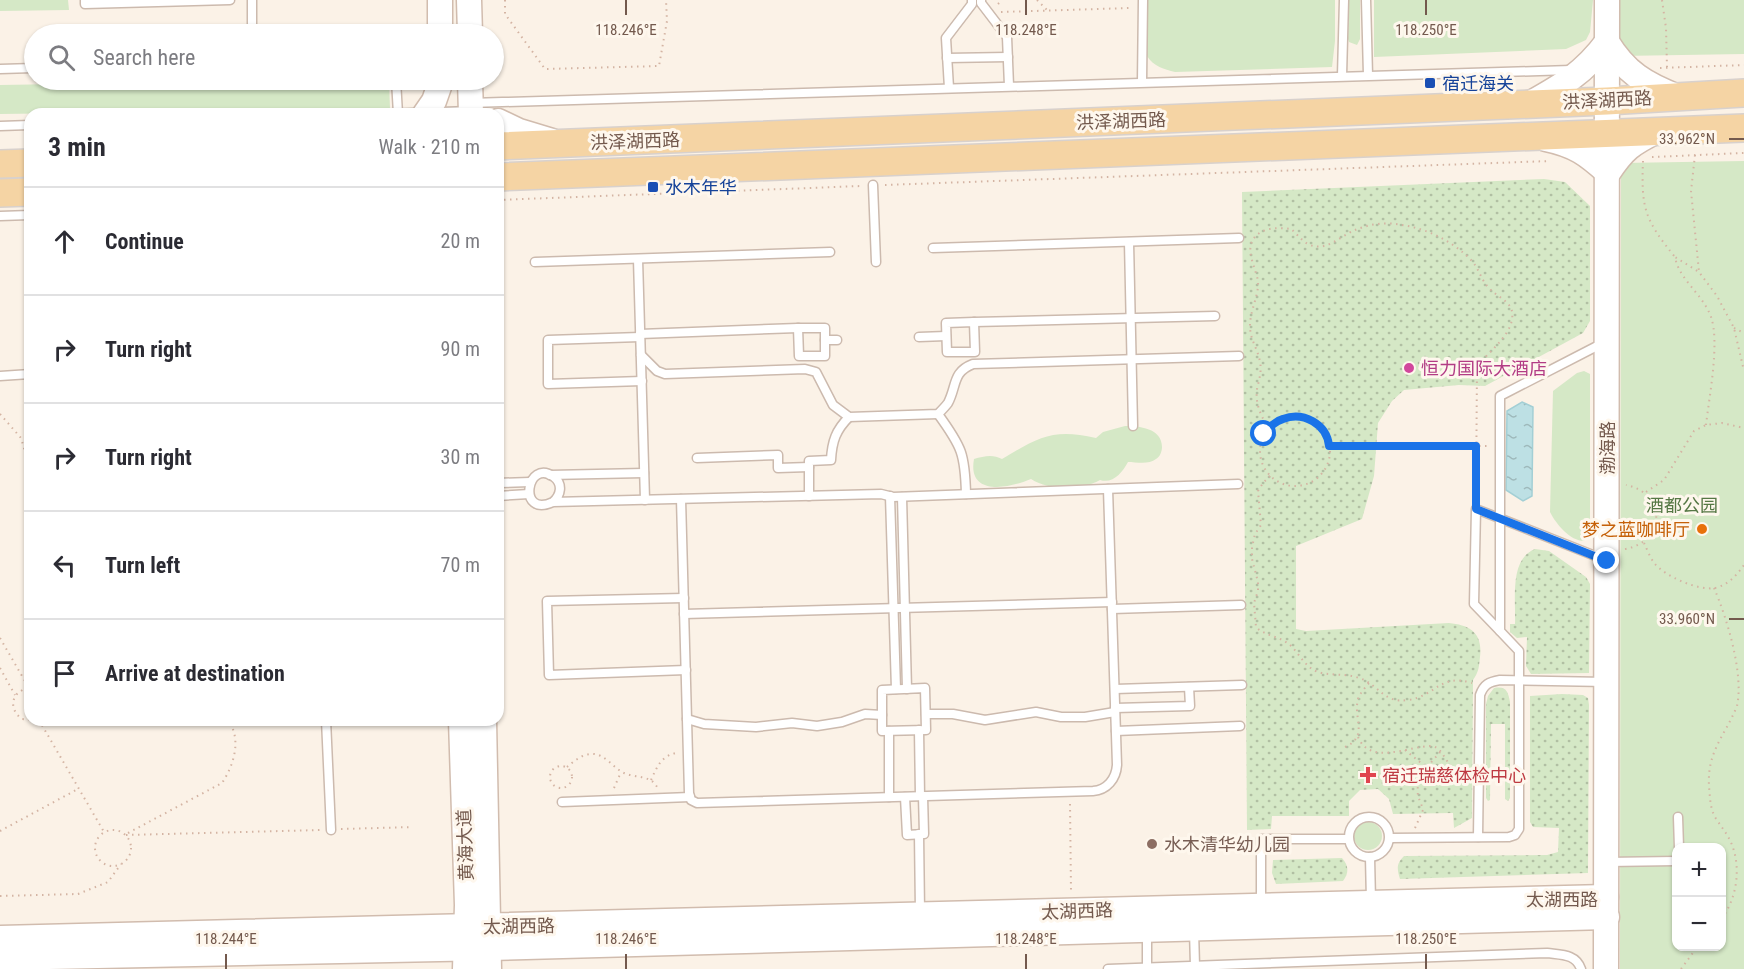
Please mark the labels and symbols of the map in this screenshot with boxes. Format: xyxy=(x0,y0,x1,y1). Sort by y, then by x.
text: 118.246°E xyxy=(595,21,657,39)
text: 118.248°E xyxy=(995,21,1057,39)
text: 118.250°E xyxy=(1395,21,1457,39)
place label: 宿迁海关 xyxy=(1442,73,1514,94)
marker: 宿迁海关 xyxy=(1423,76,1437,90)
street label: 洪泽湖西路 xyxy=(1562,87,1652,113)
street label: 洪泽湖西路 xyxy=(1076,109,1166,133)
street label: 洪泽湖西路 xyxy=(590,129,680,153)
text: 33.962°N xyxy=(1659,130,1715,148)
place label: 水木年华 xyxy=(665,177,737,198)
marker: 水木年华 xyxy=(646,180,660,194)
place label: 恒力国际大酒店 xyxy=(1421,358,1547,379)
marker: 恒力国际大酒店 xyxy=(1402,361,1416,375)
route start xyxy=(1250,420,1276,446)
street label: 渤海路 xyxy=(1597,421,1618,475)
park label: 酒都公园 xyxy=(1646,495,1718,516)
place label: 梦之蓝咖啡厅 xyxy=(1582,519,1690,540)
marker: 梦之蓝咖啡厅 xyxy=(1695,522,1709,536)
route end xyxy=(1593,547,1619,573)
text: 33.960°N xyxy=(1659,610,1715,628)
place label: 宿迁瑞慈体检中心 xyxy=(1382,765,1526,786)
marker: 宿迁瑞慈体检中心 xyxy=(1359,766,1377,784)
street label: 黄海大道 xyxy=(453,809,477,881)
place label: 水木清华幼儿园 xyxy=(1164,834,1290,855)
marker: 水木清华幼儿园 xyxy=(1145,837,1159,851)
street label: 太湖西路 xyxy=(1526,889,1598,910)
street label: 太湖西路 xyxy=(1041,899,1113,923)
street label: 太湖西路 xyxy=(483,915,555,937)
text: 118.244°E xyxy=(195,930,257,948)
text: 118.246°E xyxy=(595,930,657,948)
text: 118.248°E xyxy=(995,930,1057,948)
text: 118.250°E xyxy=(1395,930,1457,948)

